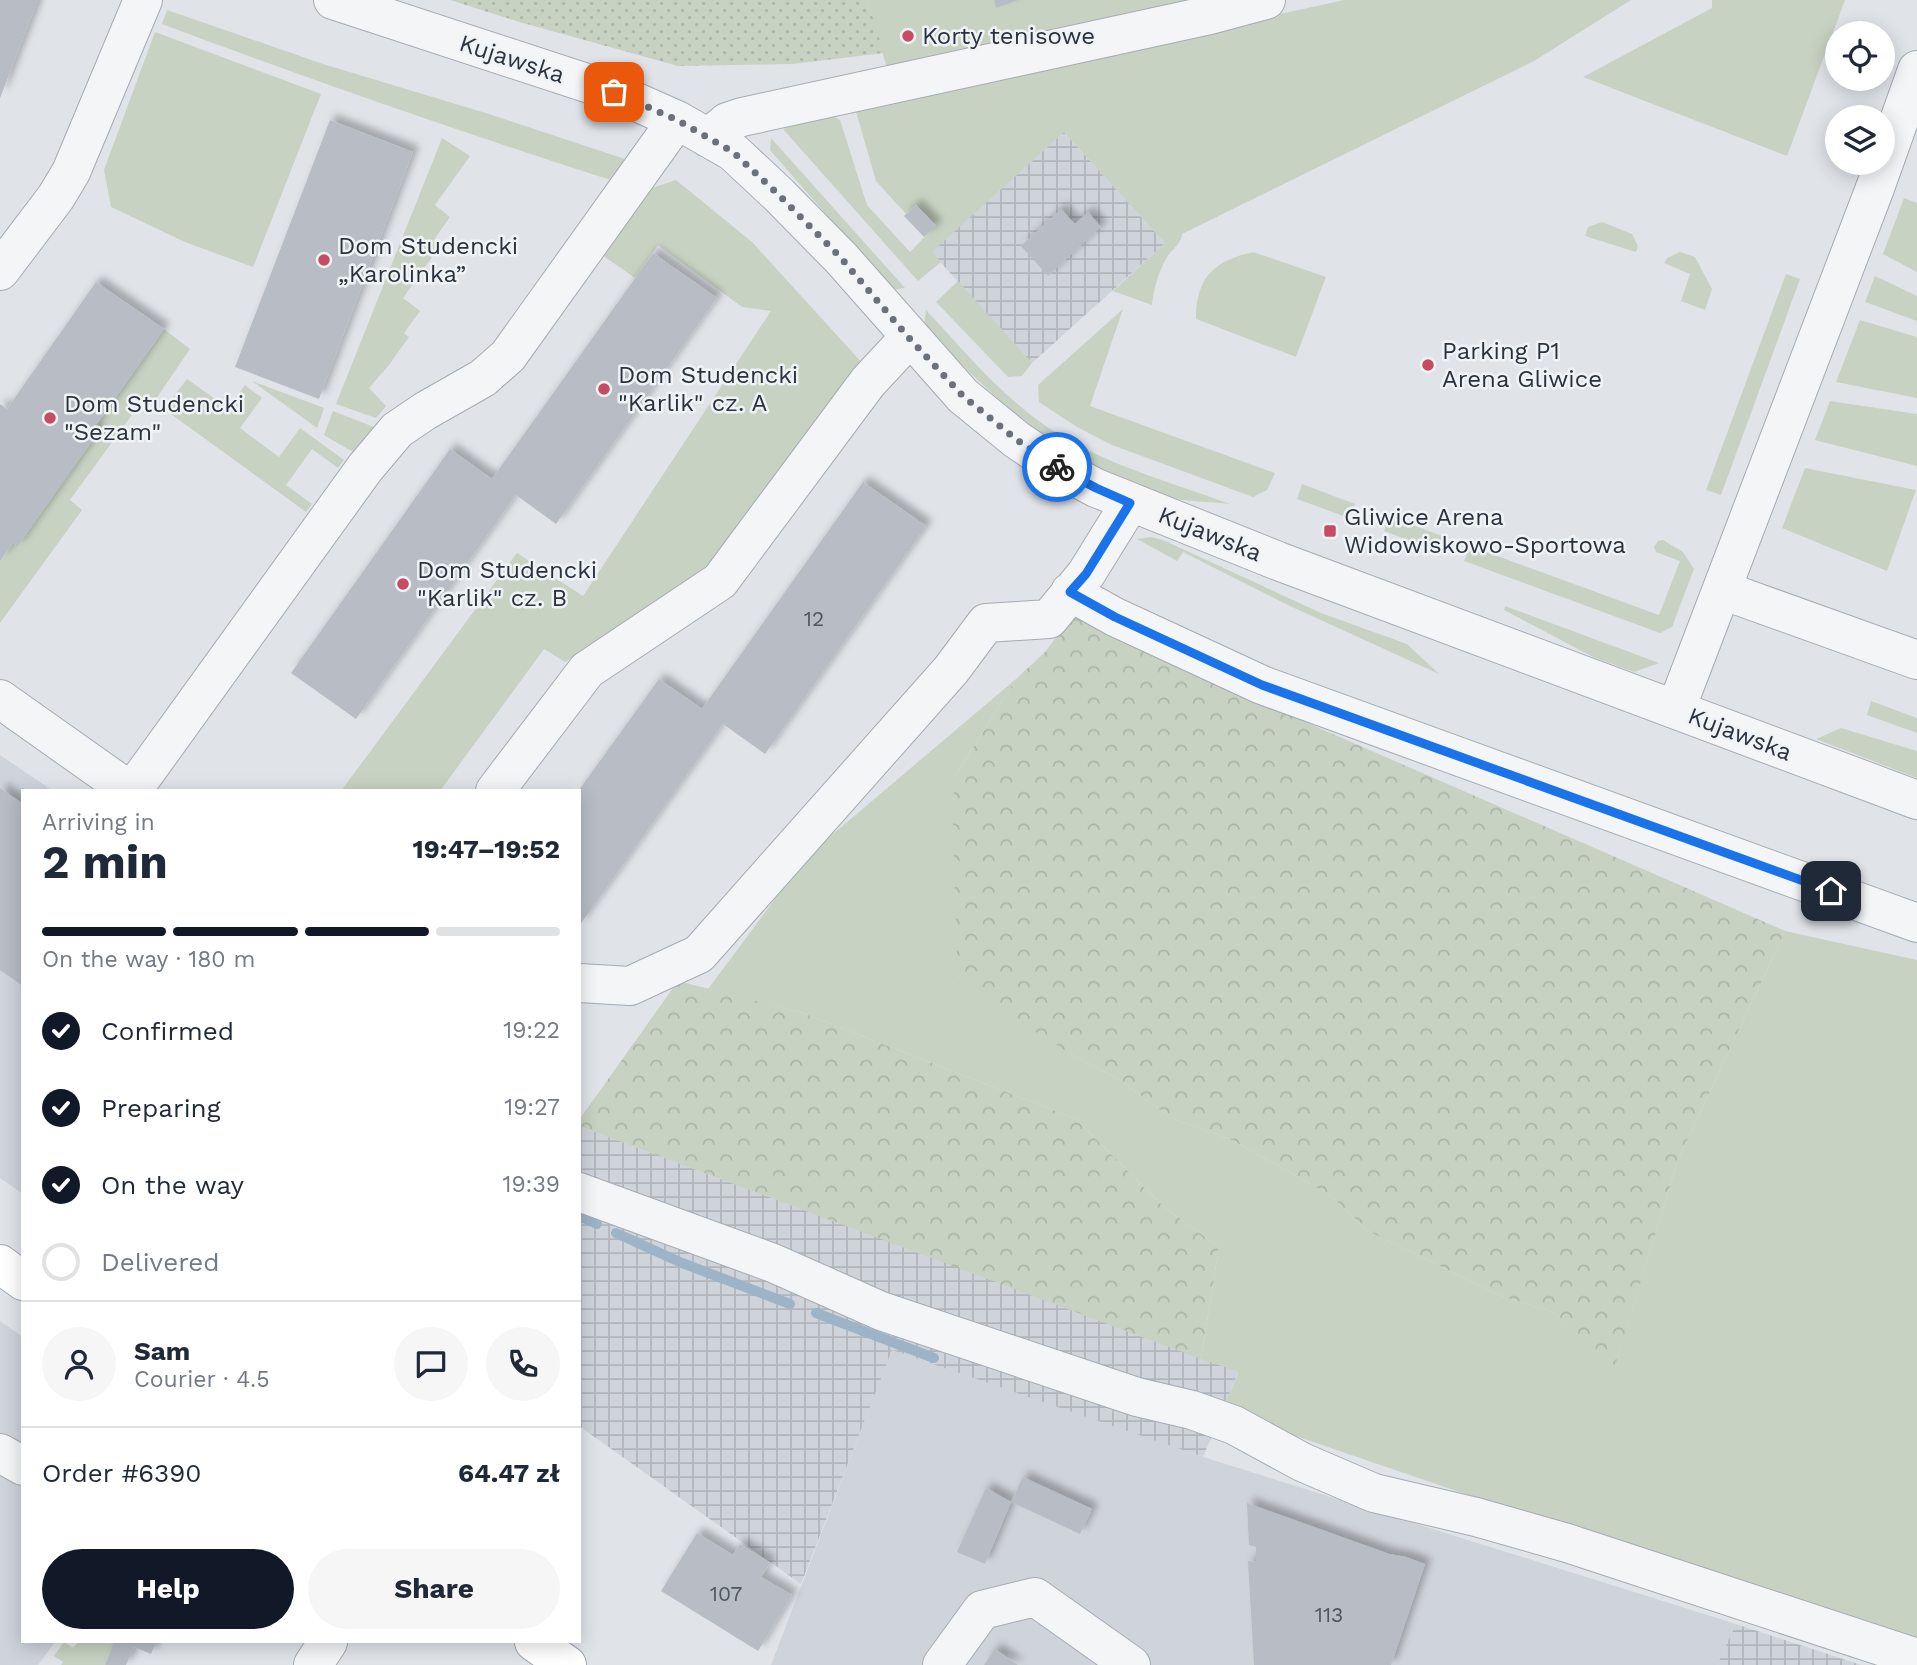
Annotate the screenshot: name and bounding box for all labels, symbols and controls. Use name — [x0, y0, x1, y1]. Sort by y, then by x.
map controls — [1825, 21, 1895, 175]
button: locate — [1825, 21, 1895, 91]
place label: Korty tenisowe — [922, 22, 1095, 50]
marker: Korty tenisowe — [900, 28, 916, 44]
street label: Kujawska — [456, 29, 568, 89]
pin — [584, 62, 644, 122]
icon: bag — [595, 73, 633, 111]
button: layers — [1825, 105, 1895, 175]
place label: Dom Studencki „Karolinka” — [338, 232, 518, 288]
marker: Dom Studencki „Karolinka” — [316, 252, 332, 268]
place label: Parking P1 Arena Gliwice — [1442, 337, 1602, 393]
marker: Parking P1 Arena Gliwice — [1420, 357, 1436, 373]
place label: Dom Studencki "Karlik" cz. A — [618, 361, 798, 417]
marker: Dom Studencki "Karlik" cz. A — [596, 381, 612, 397]
place label: Dom Studencki "Sezam" — [64, 390, 244, 446]
marker: Dom Studencki "Sezam" — [42, 410, 58, 426]
courier — [1022, 432, 1092, 502]
icon: bike — [1038, 448, 1076, 486]
street label: Kujawska — [1154, 501, 1266, 567]
place label: Gliwice Arena Widowiskowo-Sportowa — [1344, 503, 1626, 559]
marker: Gliwice Arena Widowiskowo-Sportowa — [1322, 523, 1338, 539]
place label: Dom Studencki "Karlik" cz. B — [417, 556, 597, 612]
marker: Dom Studencki "Karlik" cz. B — [395, 576, 411, 592]
house number: 12 — [804, 606, 824, 631]
street label: Kujawska — [1684, 701, 1796, 767]
text: Arriving in — [42, 809, 155, 836]
text: 19:47–19:52 — [412, 834, 560, 864]
text: 2 min — [42, 835, 168, 889]
pin — [1801, 861, 1861, 921]
icon: home — [1812, 872, 1850, 910]
text: On the way · 180 m — [42, 946, 255, 973]
icon: check — [42, 1012, 80, 1050]
text: Confirmed — [101, 1016, 234, 1046]
text: 19:22 — [503, 1017, 560, 1044]
icon: check — [42, 1089, 80, 1127]
text: Preparing — [101, 1093, 221, 1123]
text: 19:27 — [504, 1094, 560, 1121]
icon: check — [42, 1166, 80, 1204]
text: On the way — [101, 1170, 244, 1200]
text: 19:39 — [502, 1171, 560, 1198]
text: Delivered — [101, 1247, 220, 1277]
button: person — [42, 1327, 116, 1401]
button: chat — [394, 1327, 468, 1401]
button: phone — [486, 1327, 560, 1401]
text: Sam — [134, 1336, 190, 1366]
text: Courier · 4.5 — [134, 1366, 270, 1393]
text: Order #6390 — [42, 1458, 201, 1488]
text: 64.47 zł — [458, 1458, 560, 1488]
button: Help — [42, 1549, 294, 1629]
button: Share — [308, 1549, 560, 1629]
house number: 107 — [710, 1581, 743, 1606]
house number: 113 — [1315, 1602, 1343, 1627]

